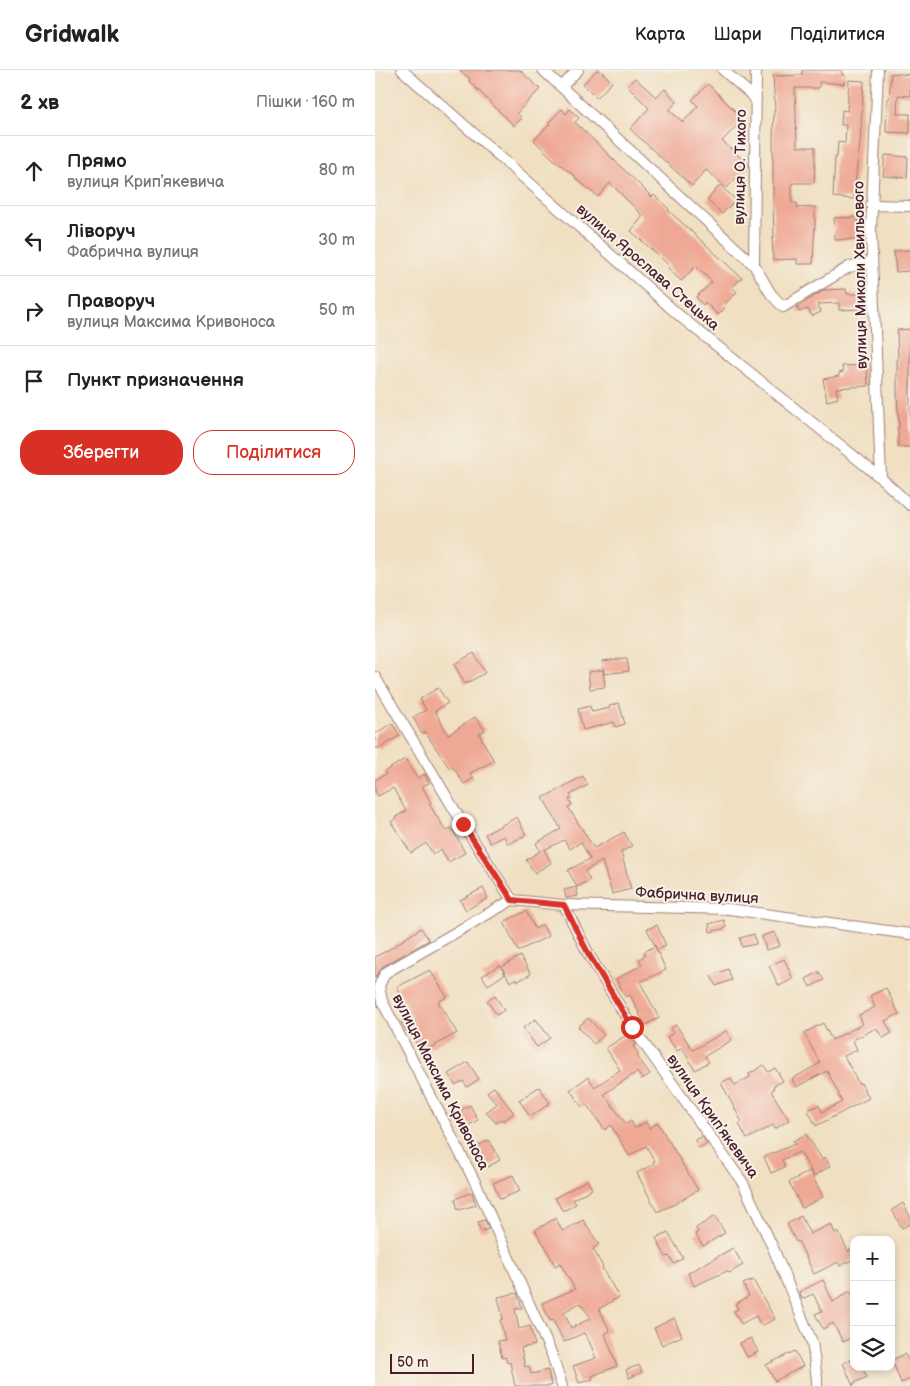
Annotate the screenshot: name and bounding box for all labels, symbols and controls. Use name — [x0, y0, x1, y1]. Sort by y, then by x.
text: Gridwalk — [25, 20, 119, 49]
text: Карта — [635, 24, 685, 45]
text: Шари — [713, 24, 762, 45]
text: Поділитися — [790, 24, 885, 45]
text: 2 хв — [20, 90, 59, 115]
text: Пішки · 160 m — [256, 93, 355, 112]
street label: вулиця О. Тихого — [730, 109, 751, 225]
text: Прямо — [67, 150, 127, 173]
icon: ahead — [20, 157, 48, 185]
text: 80 m — [319, 161, 355, 180]
text: вулиця Крипʼякевича — [67, 173, 224, 192]
street label: вулиця Миколи Хвильового — [849, 181, 872, 369]
street label: вулиця Ярослава Стецька — [572, 200, 723, 335]
text: Ліворуч — [67, 220, 136, 243]
icon: left — [20, 227, 48, 255]
text: 30 m — [318, 231, 355, 250]
text: Фабрична вулиця — [67, 243, 199, 262]
text: Праворуч — [67, 290, 155, 313]
icon: right — [20, 297, 48, 325]
text: 50 m — [319, 301, 355, 320]
text: вулиця Максима Кривоноса — [67, 313, 275, 332]
icon: arrive — [20, 367, 48, 395]
text: Пункт призначення — [67, 369, 244, 392]
button: Зберегти — [20, 430, 183, 475]
button: Поділитися — [193, 430, 355, 475]
route end — [452, 813, 475, 836]
street label: Фабрична вулиця — [635, 883, 759, 908]
street label: вулиця Максима Кривоноса — [388, 991, 493, 1174]
route start — [621, 1016, 644, 1039]
street label: вулиця Крипʼякевича — [662, 1050, 763, 1182]
map controls — [850, 1236, 895, 1371]
button: + — [850, 1236, 895, 1281]
button: − — [850, 1281, 895, 1326]
button: layers — [850, 1326, 895, 1371]
scale bar — [390, 1351, 474, 1374]
text: 50 m — [397, 1354, 429, 1371]

